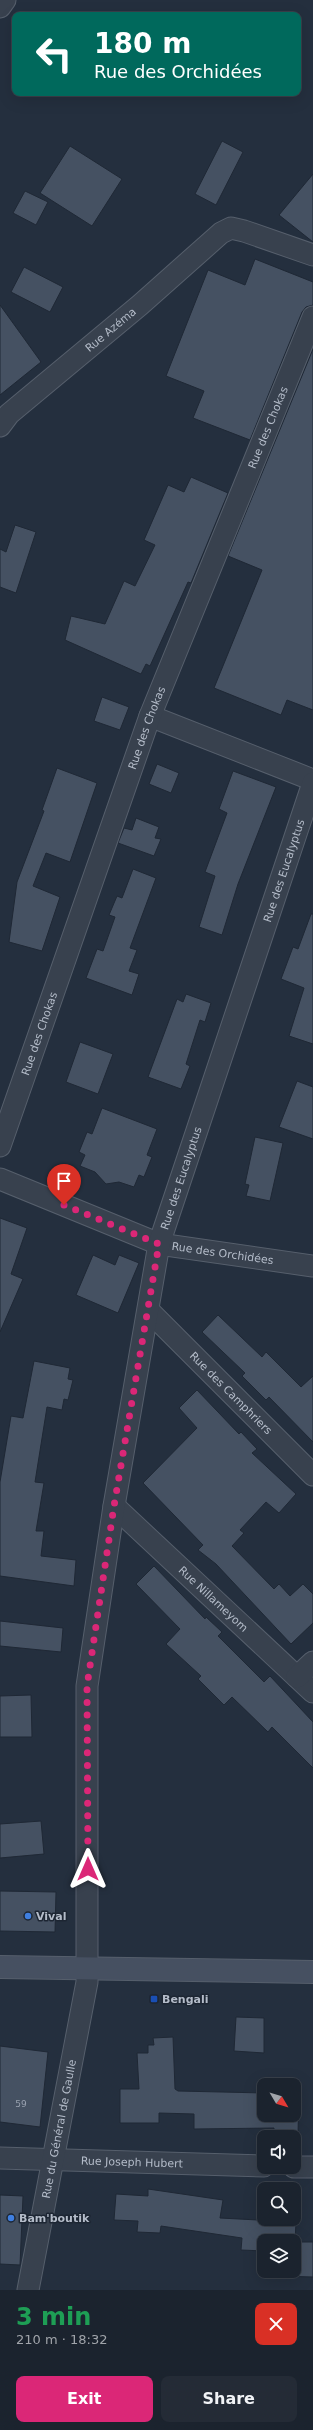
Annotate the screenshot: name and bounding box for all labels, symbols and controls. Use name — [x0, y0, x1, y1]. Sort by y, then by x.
text: 180 m — [94, 27, 191, 60]
icon: left — [28, 28, 80, 80]
text: Rue des Orchidées — [94, 61, 262, 82]
street label: Rue Azéma — [83, 305, 139, 355]
street label: Rue des Chokas — [246, 385, 291, 471]
street label: Rue des Chokas — [126, 684, 168, 771]
street label: Rue des Eucalyptus — [261, 817, 307, 924]
street label: Rue des Chokas — [19, 990, 60, 1077]
street label: Rue des Eucalyptus — [158, 1125, 205, 1231]
pin — [47, 1164, 81, 1205]
icon: arrive — [53, 1170, 75, 1192]
street label: Rue des Orchidées — [171, 1240, 275, 1267]
street label: Rue des Camphriers — [187, 1349, 275, 1437]
street label: Rue Nillameyom — [176, 1564, 250, 1635]
position arrow — [67, 1848, 109, 1890]
place label: Vival — [36, 1910, 66, 1923]
marker: Vival — [23, 1911, 33, 1921]
place label: Bengali — [162, 1993, 209, 2006]
marker: Bengali — [149, 1994, 159, 2004]
street label: Rue du Général de Gaulle — [40, 2058, 79, 2200]
north arrow — [257, 2078, 301, 2122]
map controls — [257, 2078, 301, 2278]
house number: 59 — [15, 2099, 27, 2109]
button: sound — [257, 2130, 301, 2174]
street label: Rue Joseph Hubert — [81, 2154, 184, 2171]
button: search — [257, 2182, 301, 2226]
place label: Bam'boutik — [19, 2212, 90, 2225]
marker: Bam'boutik — [6, 2213, 16, 2223]
button: layers — [257, 2234, 301, 2278]
text: 3 min — [16, 2303, 91, 2331]
button: close — [255, 2303, 297, 2345]
text: 210 m · 18:32 — [16, 2332, 107, 2347]
button: Exit — [16, 2376, 153, 2422]
button: Share — [161, 2376, 297, 2422]

